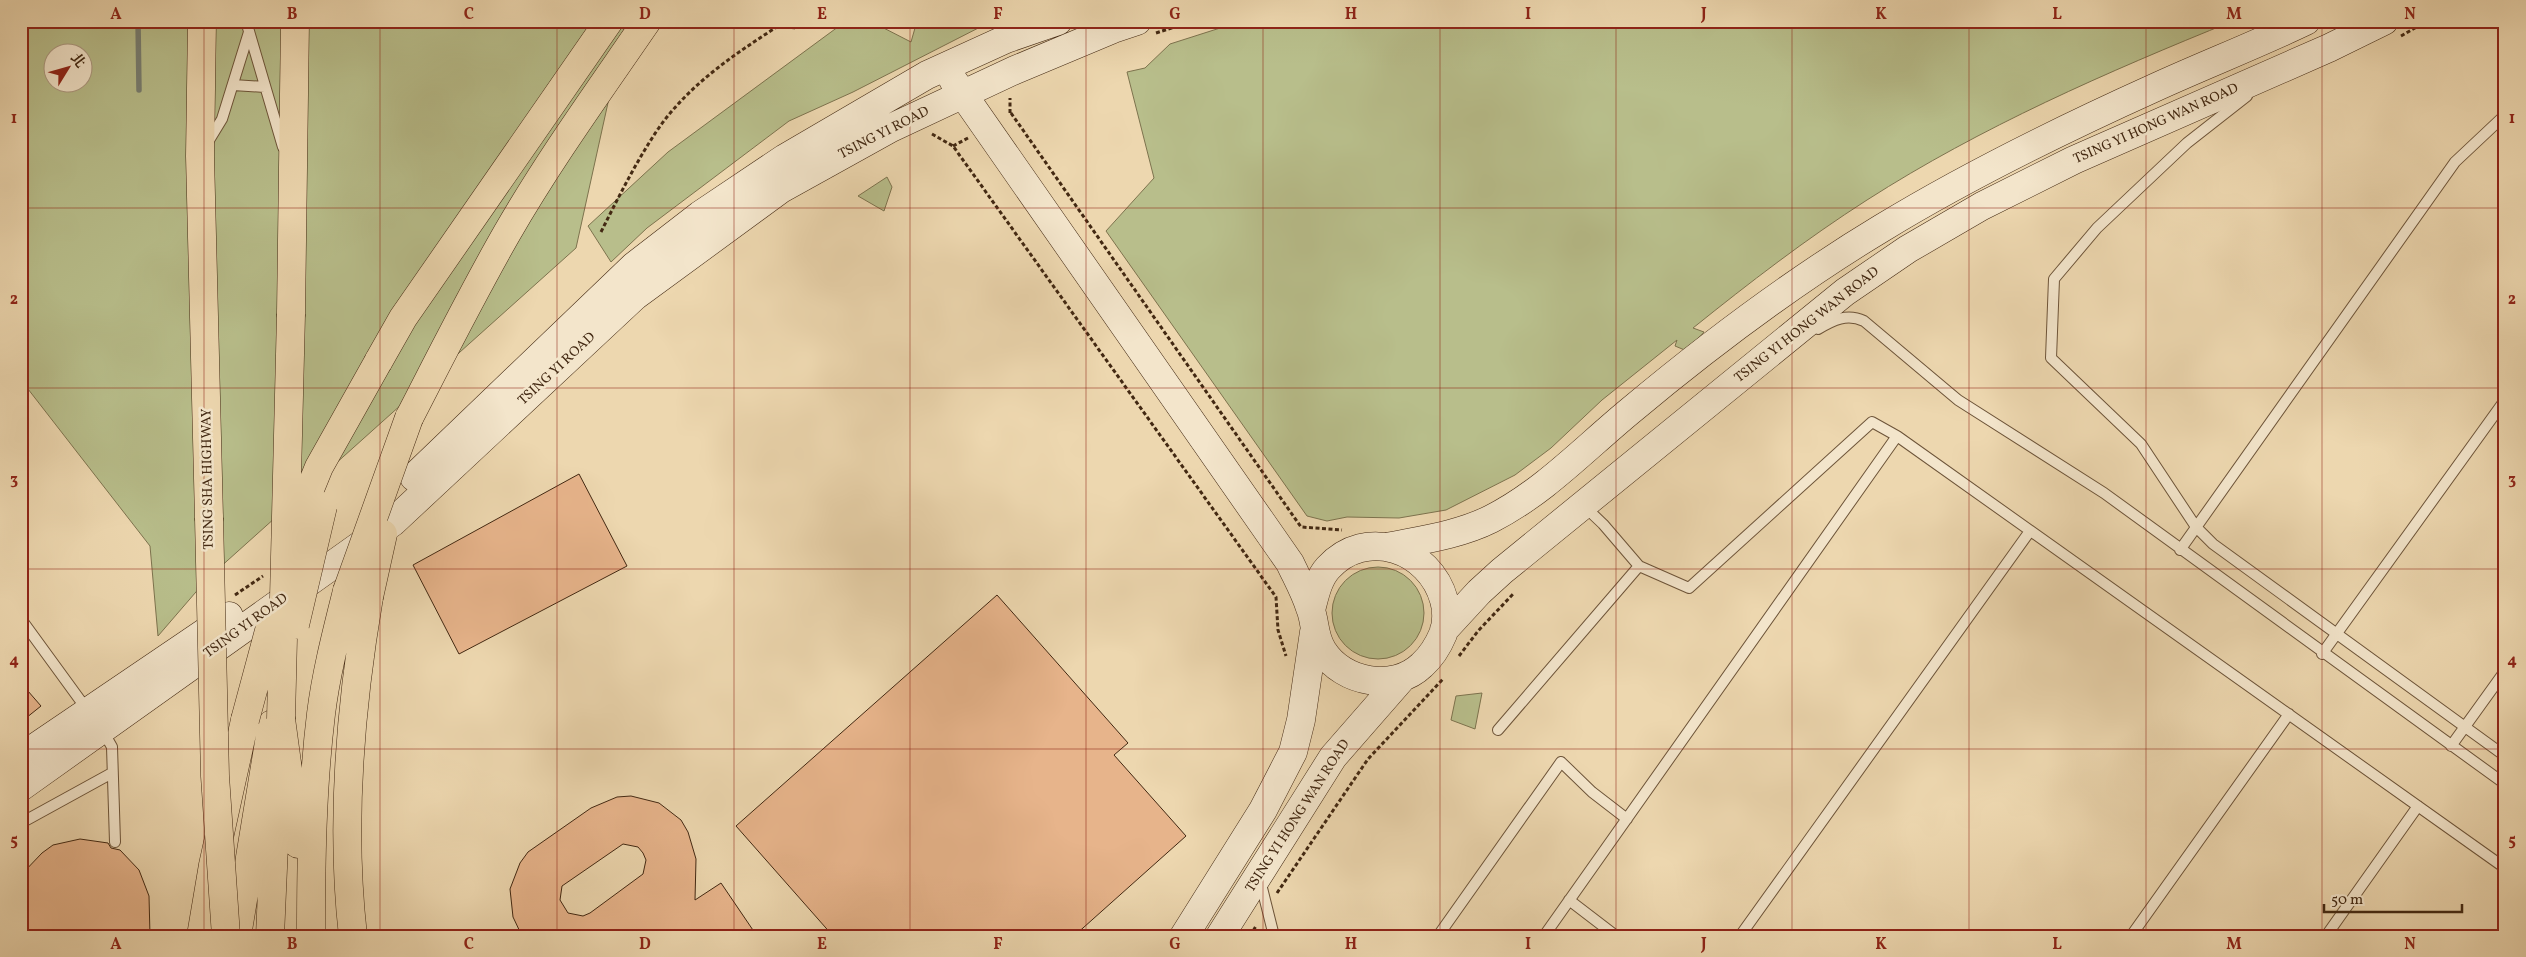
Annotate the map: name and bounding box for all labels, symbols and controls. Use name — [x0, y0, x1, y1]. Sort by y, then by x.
text: A — [110, 4, 122, 26]
text: B — [287, 4, 298, 26]
text: C — [464, 4, 474, 26]
text: D — [639, 4, 651, 26]
text: E — [817, 4, 827, 26]
text: F — [993, 4, 1003, 26]
text: G — [1169, 4, 1181, 26]
text: H — [1345, 4, 1357, 26]
text: I — [1525, 4, 1531, 26]
text: J — [1700, 4, 1707, 26]
text: K — [1875, 4, 1887, 26]
text: L — [2052, 4, 2062, 26]
text: M — [2226, 4, 2242, 26]
text: N — [2404, 4, 2416, 26]
north arrow — [42, 42, 92, 92]
text: 北 — [65, 50, 89, 72]
street label: TSING YI HONG WAN ROAD — [2070, 79, 2242, 169]
street label: TSING YI ROAD — [835, 102, 933, 164]
text: 1 — [11, 108, 17, 130]
text: 1 — [2509, 108, 2515, 130]
street label: TSING YI HONG WAN ROAD — [1731, 262, 1883, 388]
text: 2 — [10, 289, 18, 311]
text: 2 — [2508, 289, 2516, 311]
street label: TSING YI ROAD — [514, 328, 600, 410]
street label: TSING SHA HIGHWAY — [197, 408, 219, 550]
text: 3 — [10, 469, 18, 491]
text: 3 — [2508, 469, 2516, 491]
street label: TSING YI ROAD — [200, 589, 292, 663]
text: 4 — [9, 650, 19, 672]
text: 4 — [2507, 650, 2517, 672]
street label: TSING YI HONG WAN ROAD — [1241, 736, 1355, 896]
text: 5 — [10, 830, 18, 852]
text: 5 — [2508, 830, 2516, 852]
scale bar — [2324, 882, 2461, 914]
text: 50 m — [2331, 890, 2363, 911]
text: A — [110, 934, 122, 956]
text: B — [287, 934, 298, 956]
text: C — [464, 934, 474, 956]
text: D — [639, 934, 651, 956]
text: E — [817, 934, 827, 956]
text: F — [993, 934, 1003, 956]
text: G — [1169, 934, 1181, 956]
text: H — [1345, 934, 1357, 956]
text: I — [1525, 934, 1531, 956]
text: J — [1700, 934, 1707, 956]
text: K — [1875, 934, 1887, 956]
text: L — [2052, 934, 2062, 956]
text: M — [2226, 934, 2242, 956]
text: N — [2404, 934, 2416, 956]

